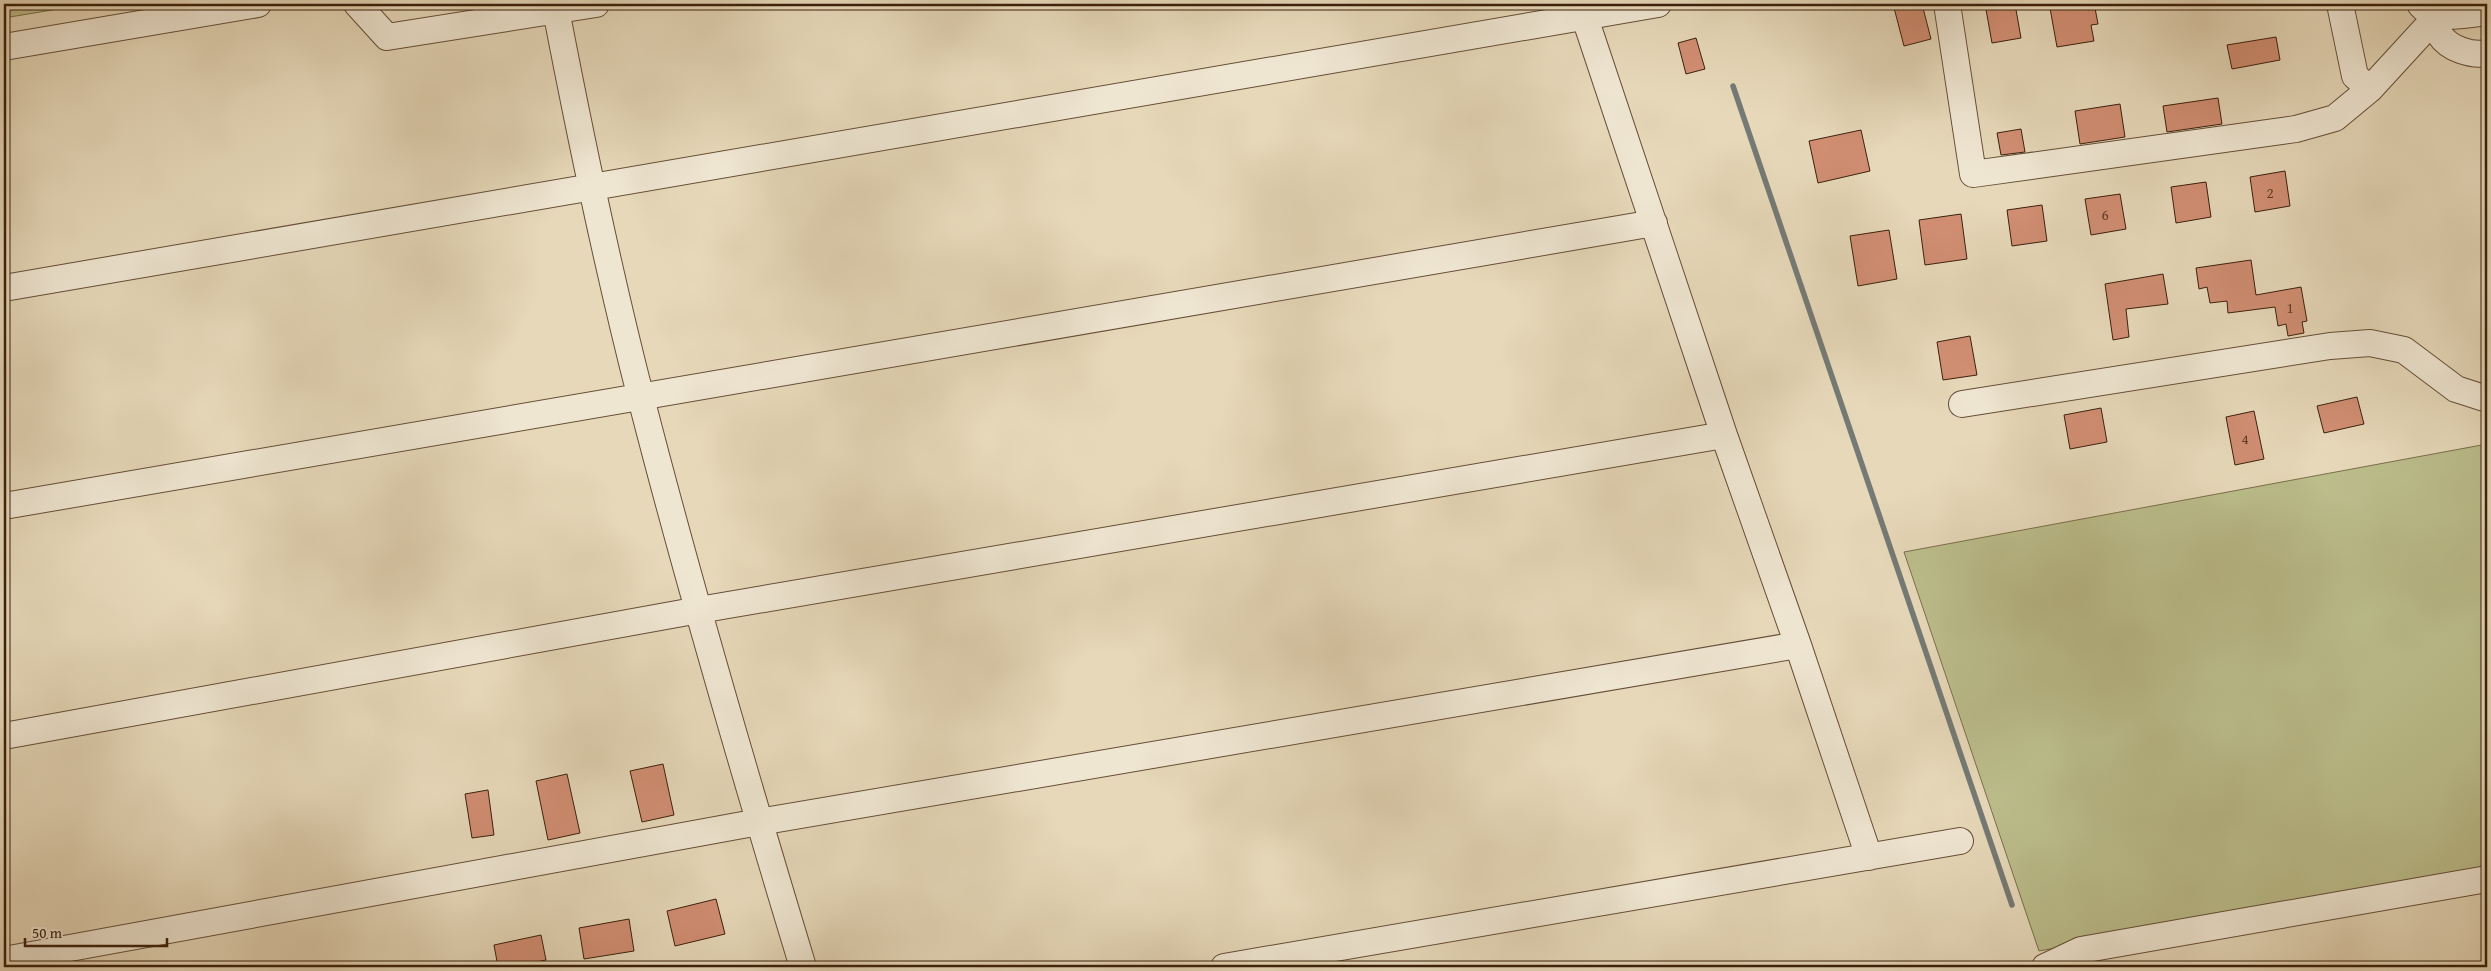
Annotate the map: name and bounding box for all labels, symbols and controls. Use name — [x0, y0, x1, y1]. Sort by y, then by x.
house number: 2 — [2266, 182, 2274, 203]
house number: 6 — [2101, 204, 2109, 225]
house number: 1 — [2286, 297, 2294, 318]
house number: 4 — [2241, 428, 2249, 449]
scale bar — [25, 916, 168, 948]
text: 50 m — [32, 922, 63, 943]

